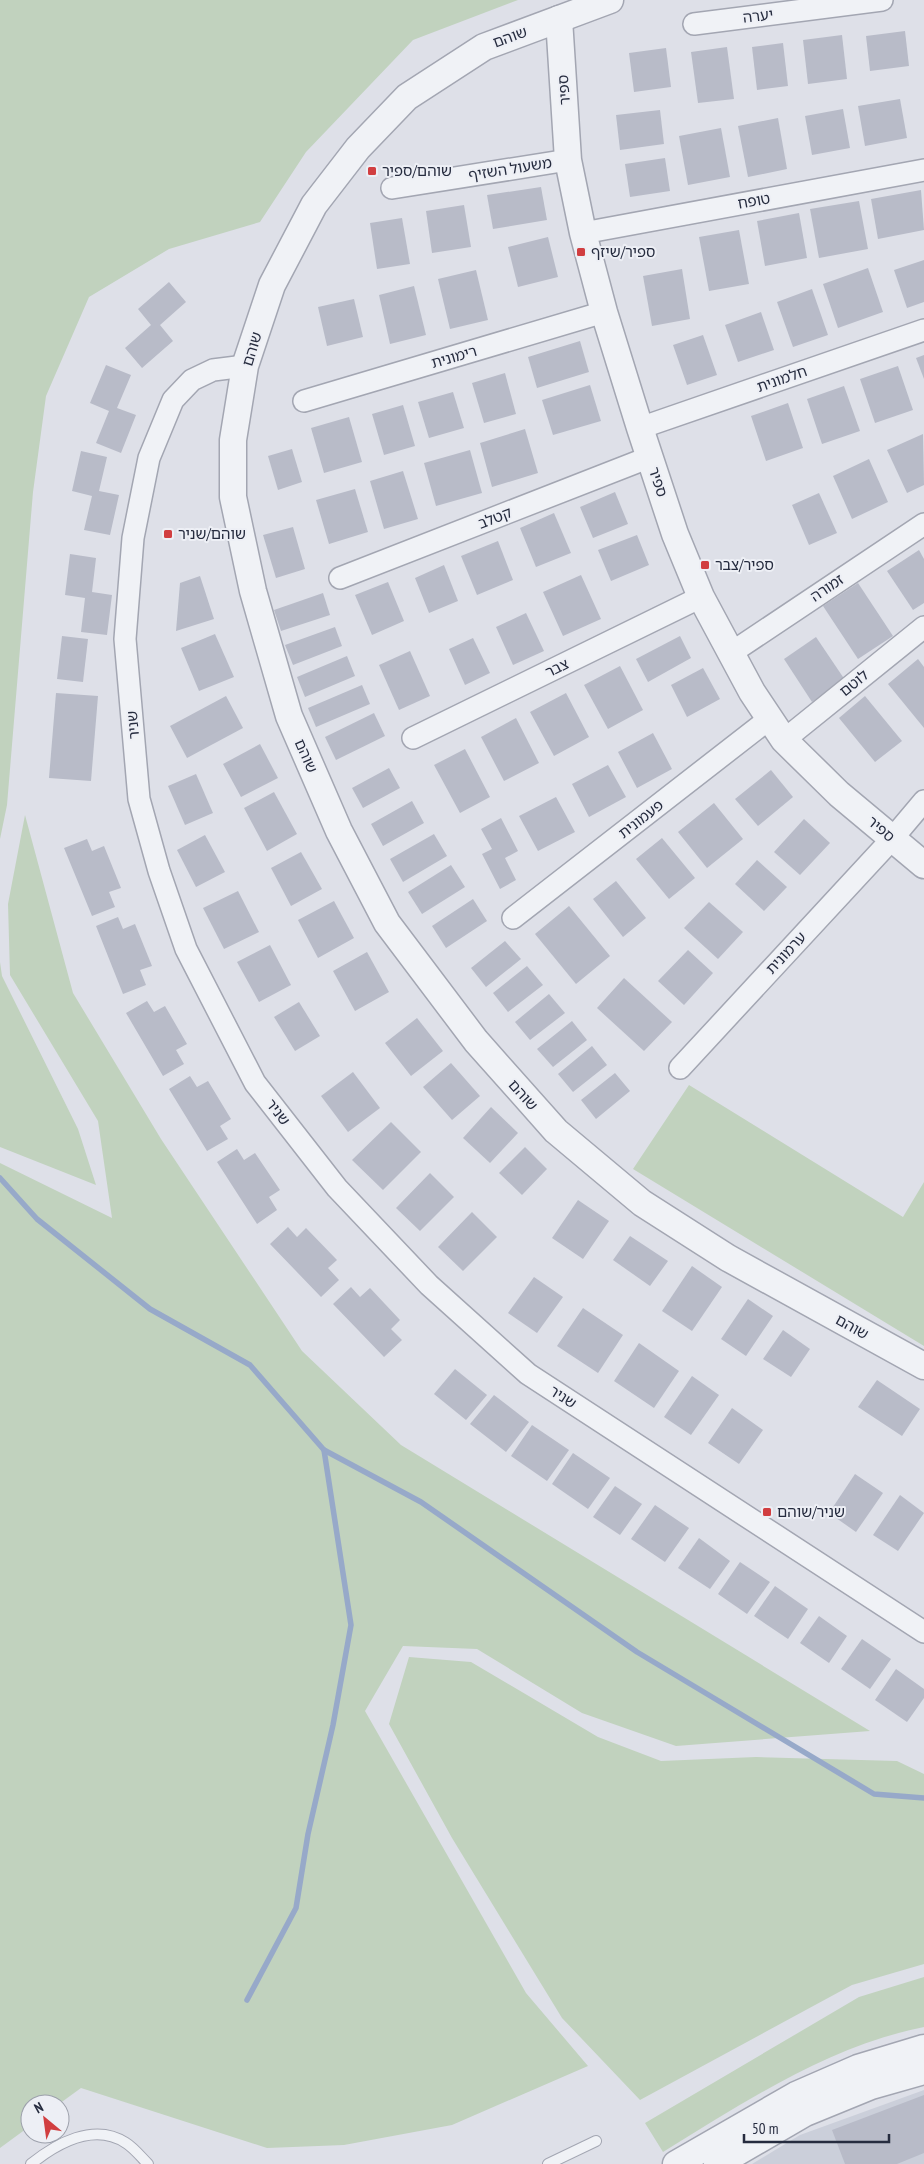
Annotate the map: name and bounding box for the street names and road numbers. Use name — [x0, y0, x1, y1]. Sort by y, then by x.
street label: יערה — [742, 4, 774, 27]
street label: שוהם — [490, 22, 530, 51]
street label: ספיר — [553, 74, 574, 106]
street label: משעול השזיף — [467, 153, 553, 184]
street label: טופח — [736, 188, 772, 213]
street label: שוהם — [237, 329, 266, 368]
street label: רימונית — [429, 341, 479, 372]
street label: חלמונית — [754, 361, 810, 396]
street label: ספיר — [645, 464, 672, 499]
street label: קטלב — [475, 502, 514, 533]
street label: זמורה — [806, 569, 847, 606]
street label: צבר — [542, 654, 572, 681]
street label: לוטם — [835, 665, 872, 700]
street label: שניר — [122, 710, 143, 740]
street label: שוהם — [291, 736, 322, 776]
street label: פעמונית — [614, 795, 667, 842]
street label: ספיר — [864, 812, 899, 846]
street label: ערמונית — [761, 927, 810, 978]
street label: שוהם — [505, 1075, 542, 1114]
street label: שניר — [262, 1095, 295, 1129]
street label: שוהם — [832, 1310, 872, 1343]
street label: שניר — [546, 1381, 580, 1412]

